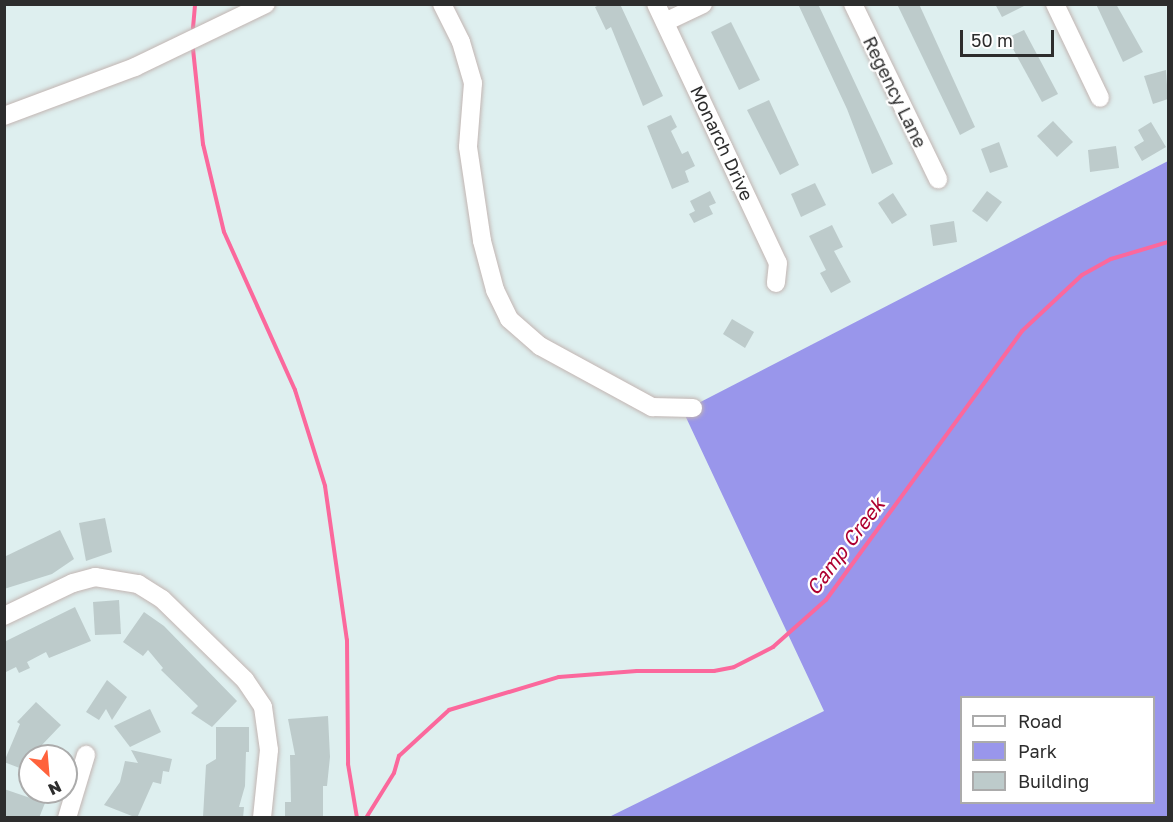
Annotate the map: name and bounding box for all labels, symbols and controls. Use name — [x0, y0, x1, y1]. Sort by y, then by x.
scale bar — [963, 18, 1058, 56]
text: 50 m — [971, 29, 1013, 51]
street label: Regency Lane — [859, 33, 931, 151]
street label: Monarch Drive — [686, 82, 758, 204]
water label: Camp Creek — [801, 493, 889, 599]
legend — [960, 696, 1155, 804]
text: Road — [1018, 710, 1062, 732]
text: Park — [1018, 740, 1057, 762]
north arrow — [18, 744, 78, 804]
text: Building — [1018, 770, 1089, 792]
text: N — [45, 777, 65, 800]

